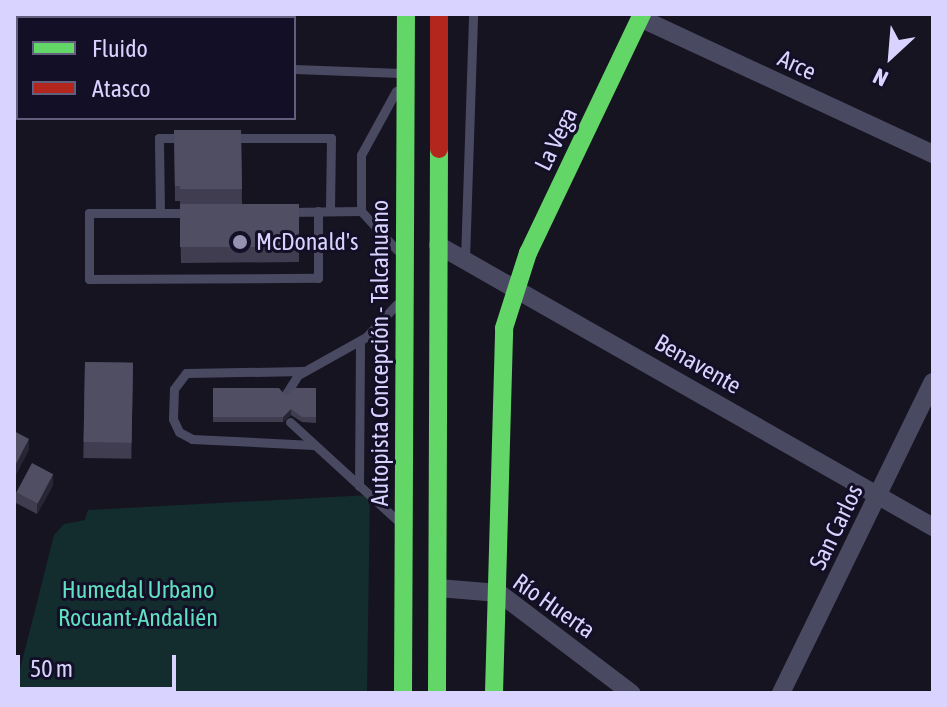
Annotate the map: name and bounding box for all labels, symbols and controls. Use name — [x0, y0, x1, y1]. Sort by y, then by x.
legend — [16, 16, 296, 120]
north arrow — [851, 16, 931, 96]
text: Fluido — [92, 35, 148, 62]
street label: Arce — [773, 44, 821, 86]
text: N — [869, 63, 892, 92]
text: Atasco — [92, 75, 150, 102]
street label: La Vega — [528, 103, 584, 175]
street label: Autopista Concepción - Talcahuano — [366, 200, 394, 506]
place label: McDonald's — [256, 228, 358, 256]
marker: McDonald's — [231, 233, 249, 251]
street label: Benavente — [650, 328, 746, 400]
street label: San Carlos — [803, 480, 869, 574]
street label: Río Huerta — [507, 567, 601, 645]
park label: Humedal Urbano Rocuant-Andalién — [58, 576, 218, 632]
scale bar — [20, 639, 180, 689]
text: 50 m — [30, 655, 73, 682]

